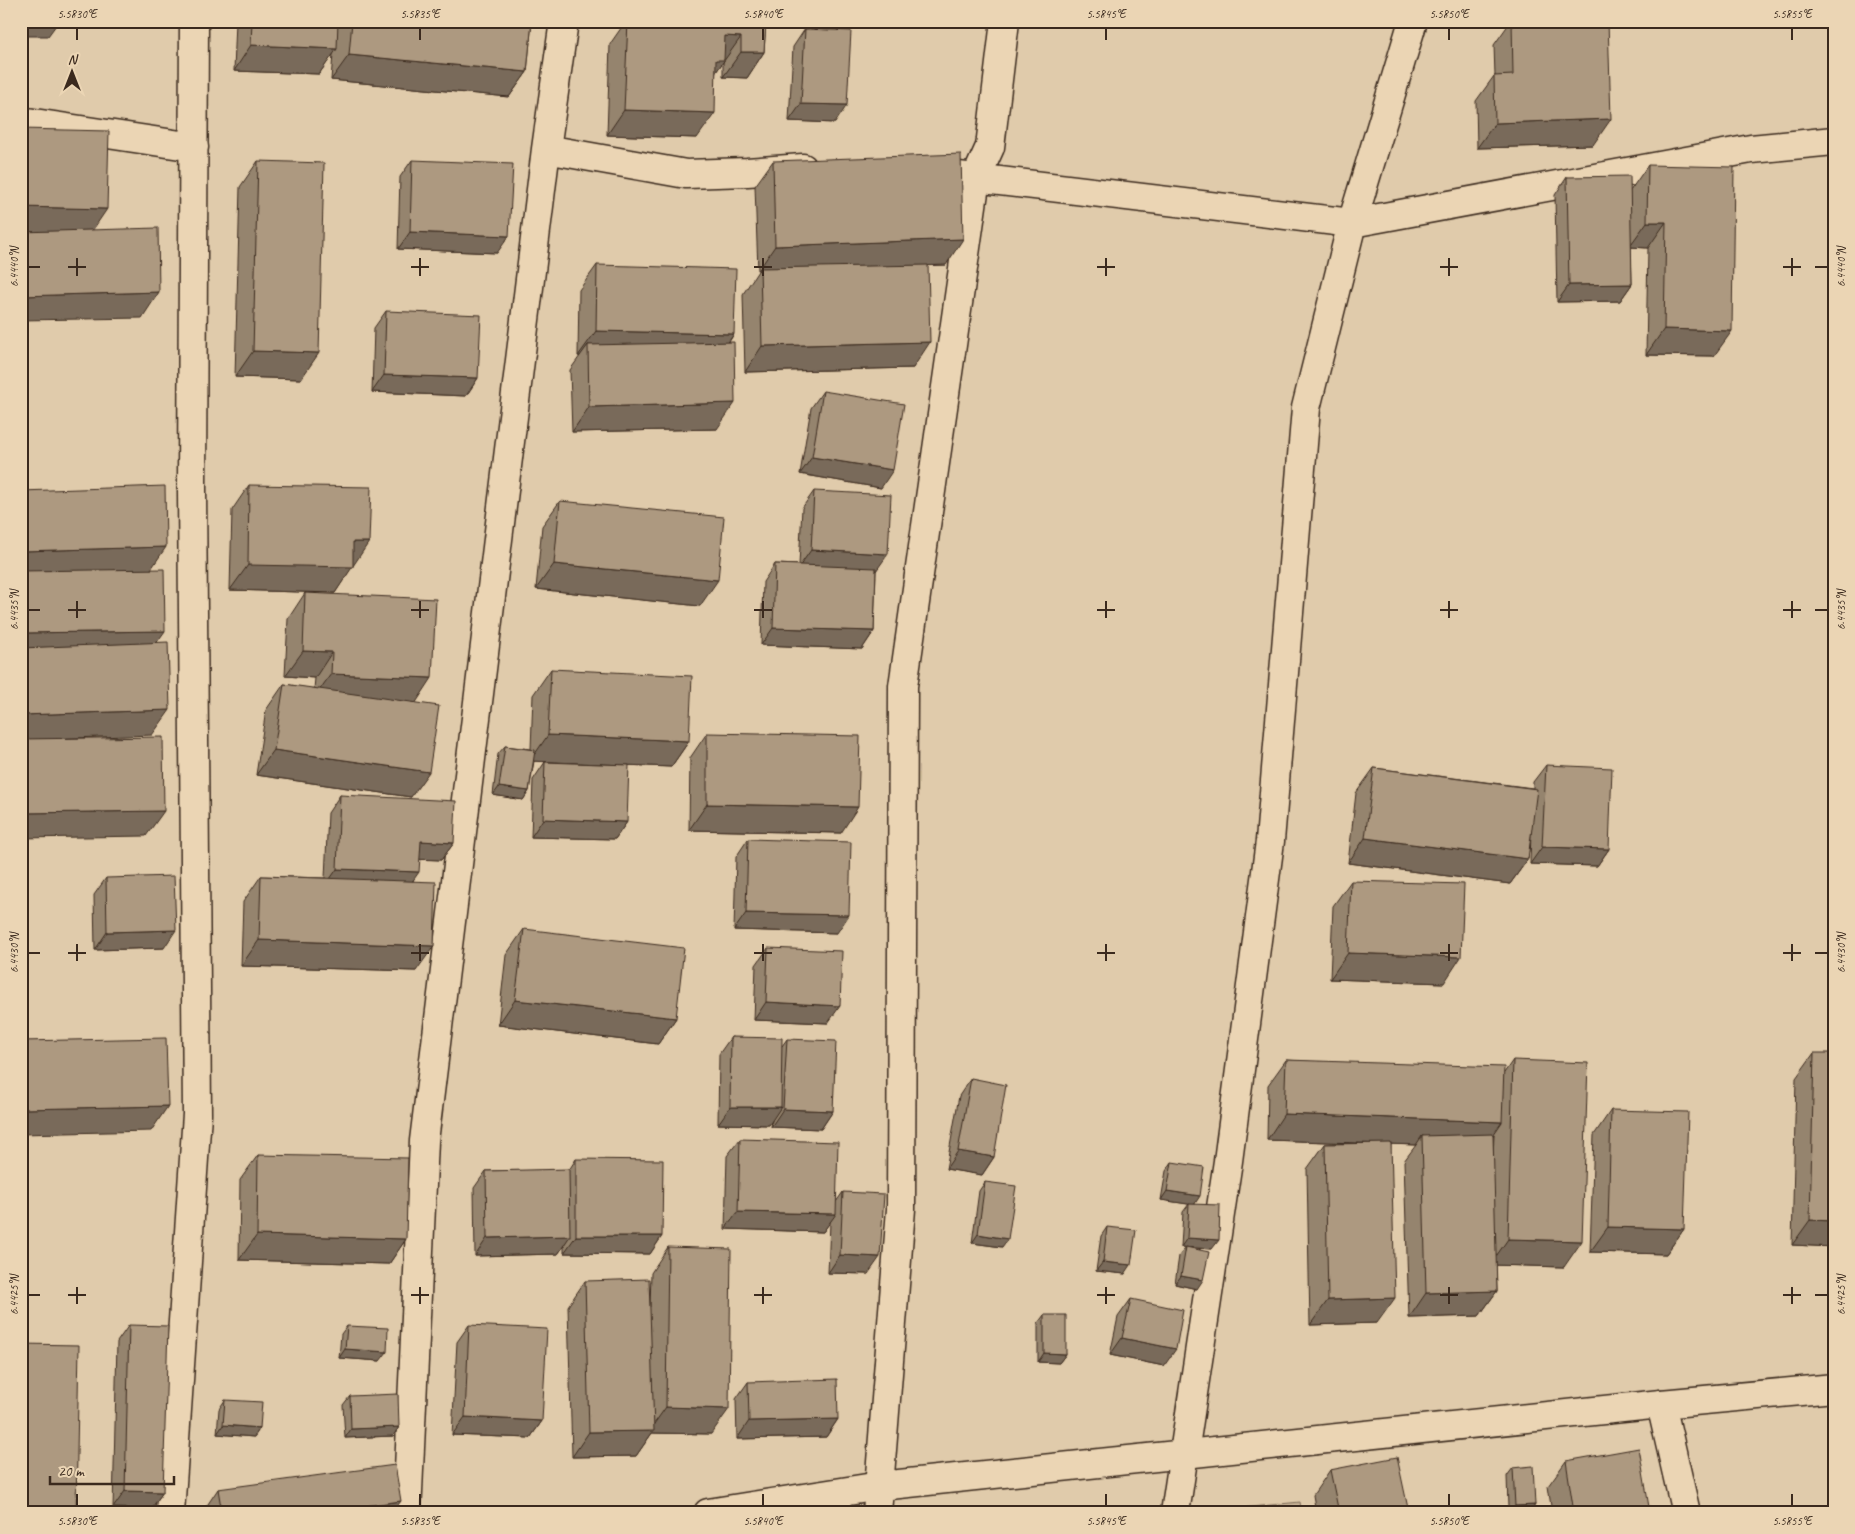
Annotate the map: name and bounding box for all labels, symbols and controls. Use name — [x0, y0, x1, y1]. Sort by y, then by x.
text: 5.5830°E — [57, 6, 98, 22]
text: 5.5835°E — [400, 6, 441, 22]
text: 5.5840°E — [743, 6, 784, 22]
text: 5.5845°E — [1086, 6, 1127, 22]
text: 5.5850°E — [1429, 6, 1470, 22]
text: 5.5855°E — [1772, 6, 1813, 22]
north arrow — [48, 48, 98, 98]
text: N — [68, 51, 79, 68]
text: 6.4440°N — [6, 245, 22, 287]
text: 6.4440°N — [1833, 245, 1849, 287]
text: 6.4435°N — [6, 588, 22, 630]
text: 6.4435°N — [1833, 588, 1849, 630]
text: 6.4430°N — [6, 931, 22, 973]
text: 6.4430°N — [1833, 931, 1849, 973]
text: 6.4425°N — [6, 1273, 22, 1315]
text: 6.4425°N — [1833, 1273, 1849, 1315]
scale bar — [50, 1454, 174, 1486]
text: 20 m — [58, 1462, 85, 1481]
text: 5.5830°E — [57, 1513, 98, 1529]
text: 5.5835°E — [400, 1513, 441, 1529]
text: 5.5840°E — [743, 1513, 784, 1529]
text: 5.5845°E — [1086, 1513, 1127, 1529]
text: 5.5850°E — [1429, 1513, 1470, 1529]
text: 5.5855°E — [1772, 1513, 1813, 1529]

